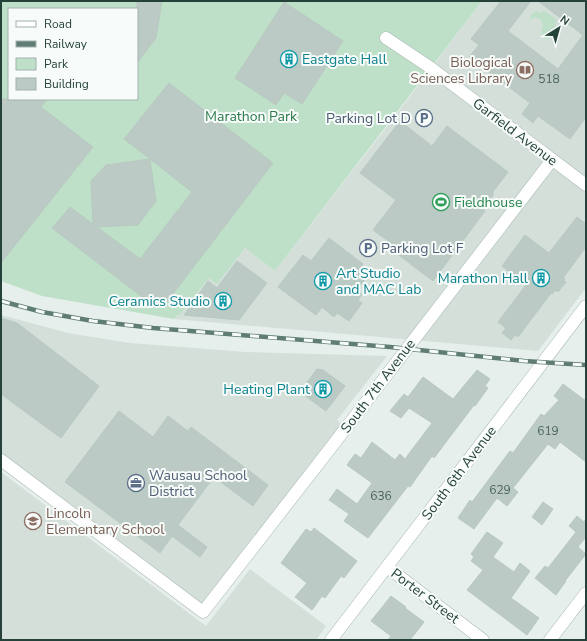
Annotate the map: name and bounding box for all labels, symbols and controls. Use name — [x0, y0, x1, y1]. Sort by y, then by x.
legend — [8, 8, 138, 100]
north arrow — [539, 8, 579, 48]
text: N — [557, 12, 573, 29]
text: Road — [44, 16, 72, 32]
text: Railway — [44, 36, 88, 52]
building icon: Eastgate Hall — [279, 49, 299, 69]
place label: Eastgate Hall — [302, 50, 388, 69]
place label: Biological Sciences Library — [410, 53, 513, 88]
text: Park — [44, 56, 69, 72]
library icon: Biological Sciences Library — [515, 60, 535, 80]
house number: 518 — [538, 71, 560, 87]
text: Building — [44, 76, 89, 92]
street label: Garfield Avenue — [469, 94, 561, 170]
park label: Marathon Park — [205, 107, 298, 126]
parking icon: Parking Lot D — [414, 108, 434, 128]
place label: Parking Lot D — [326, 109, 411, 128]
sports icon: Fieldhouse — [431, 192, 451, 212]
place label: Fieldhouse — [454, 193, 522, 212]
parking icon: Parking Lot F — [358, 238, 378, 258]
place label: Parking Lot F — [381, 239, 464, 258]
place label: Art Studio and MAC Lab — [336, 264, 421, 299]
building icon: Marathon Hall — [531, 268, 551, 288]
place label: Marathon Hall — [438, 269, 529, 288]
building icon: Art Studio and MAC Lab — [313, 271, 333, 291]
building icon: Ceramics Studio — [213, 291, 233, 311]
place label: Ceramics Studio — [109, 292, 210, 311]
street label: South 7th Avenue — [336, 335, 420, 437]
building icon: Heating Plant — [313, 379, 333, 399]
place label: Heating Plant — [223, 380, 310, 399]
street label: South 6th Avenue — [417, 422, 501, 524]
house number: 619 — [537, 423, 559, 439]
place label: Wausau School District — [149, 466, 248, 501]
office icon: Wausau School District — [126, 473, 146, 493]
house number: 629 — [489, 482, 511, 498]
house number: 636 — [370, 488, 392, 504]
place label: Lincoln Elementary School — [46, 504, 165, 539]
school or university icon: Lincoln Elementary School — [23, 511, 43, 531]
street label: Porter Street — [387, 564, 463, 628]

